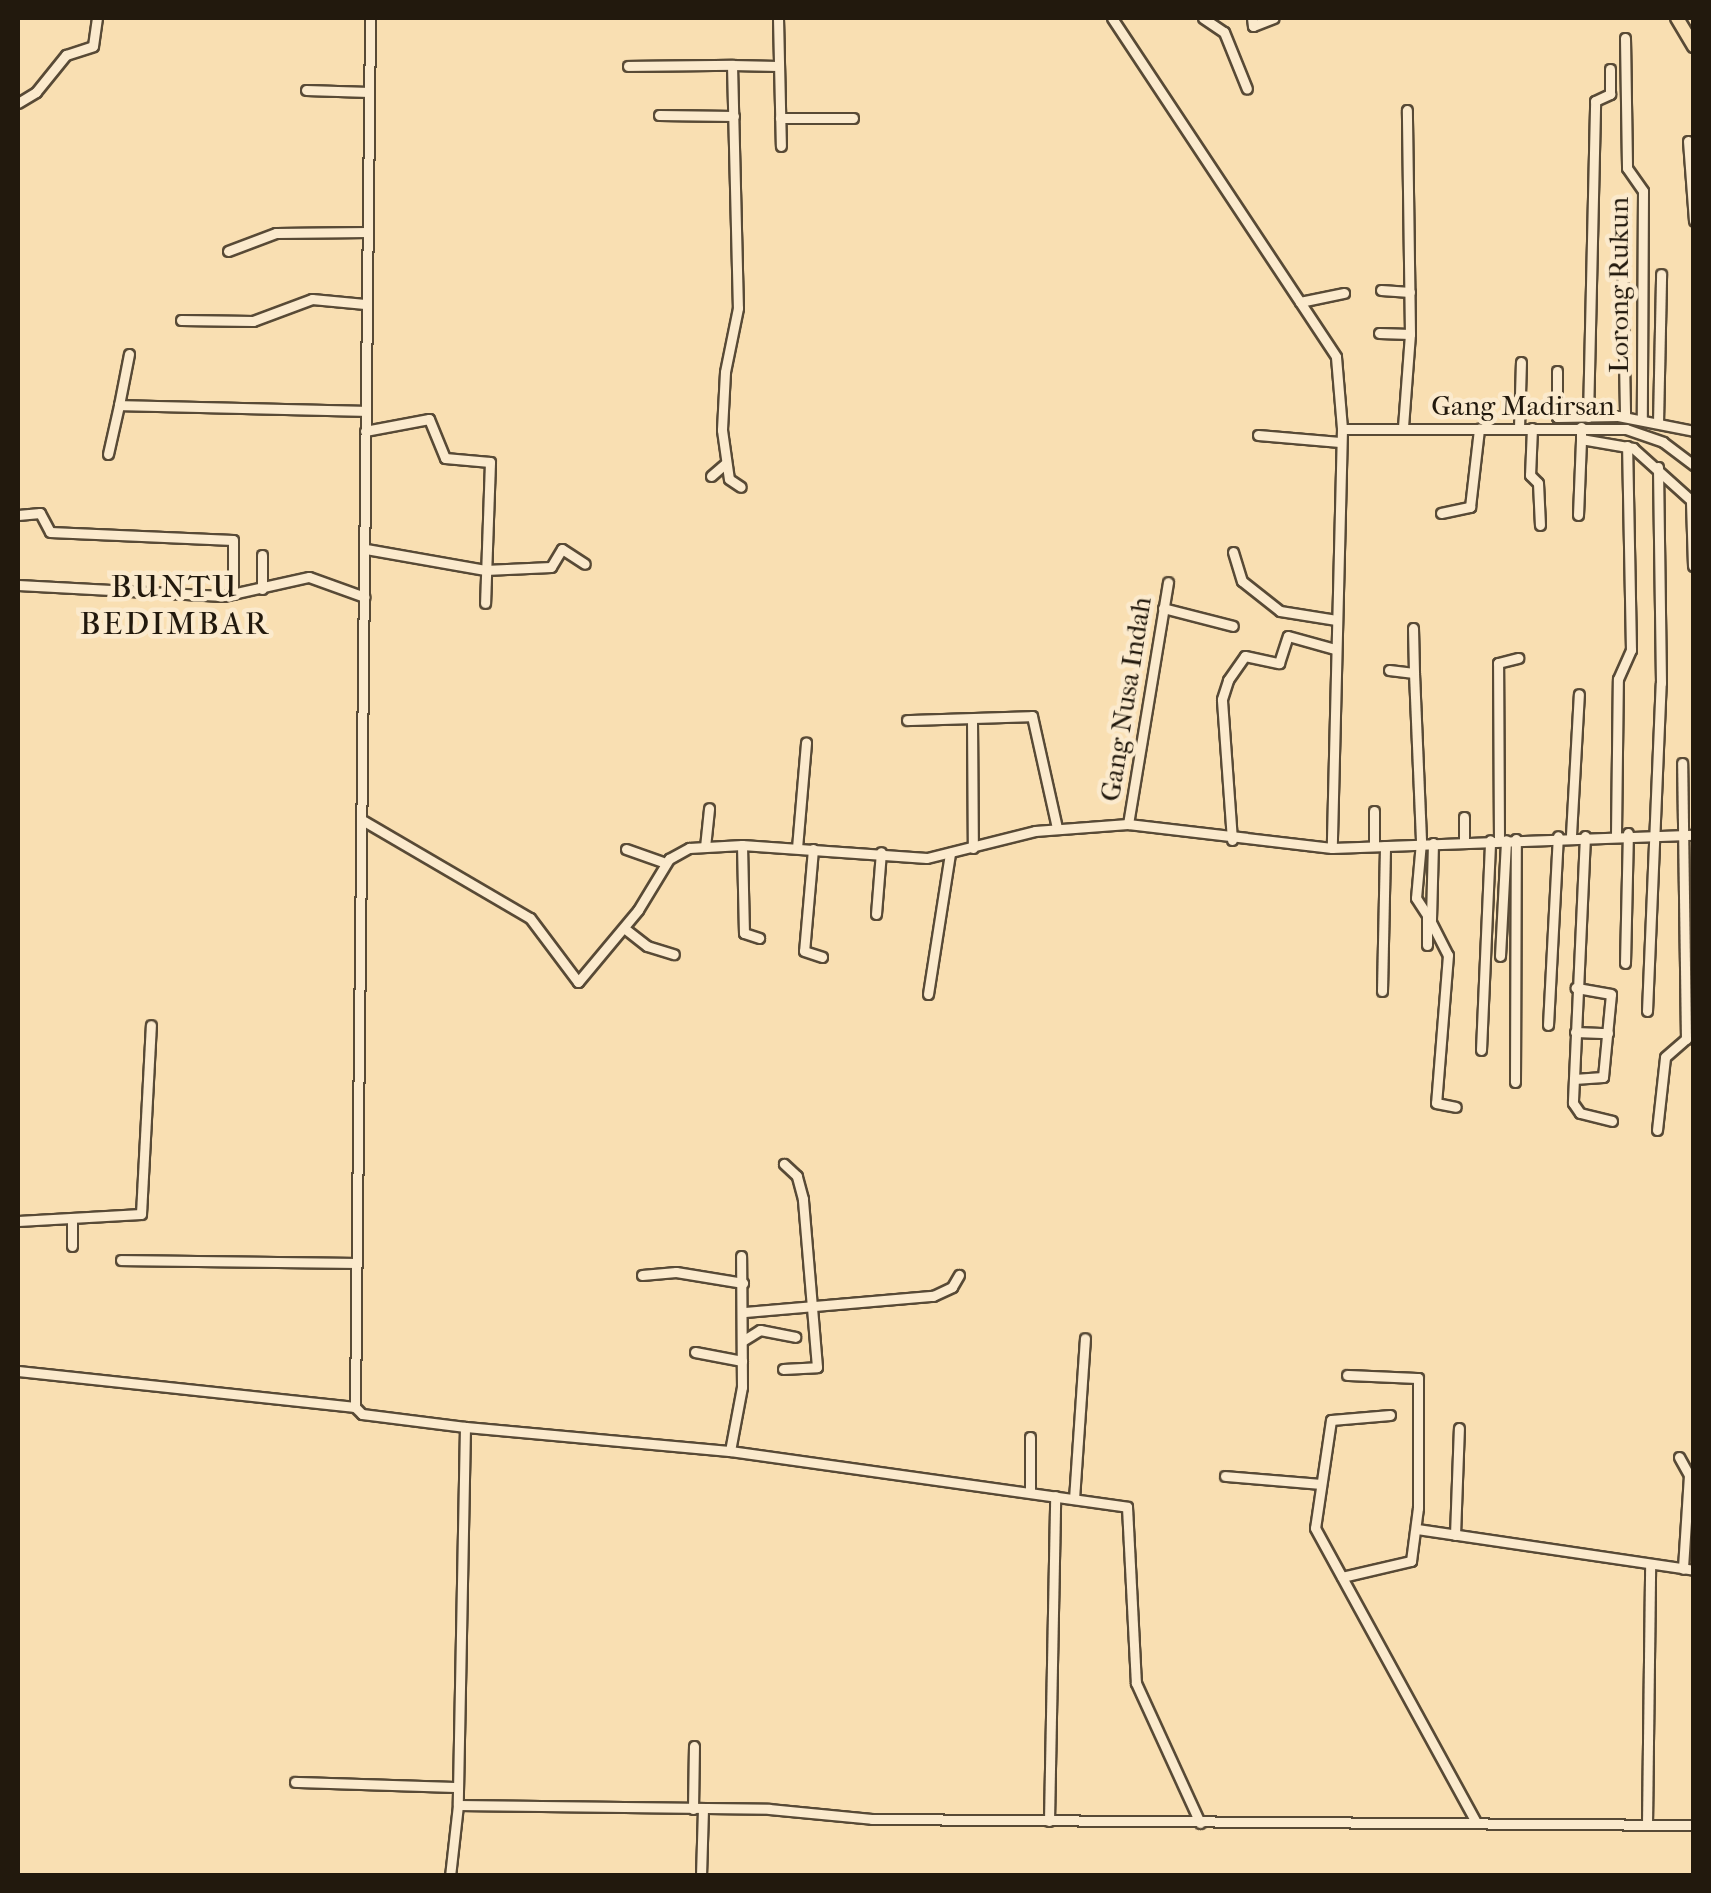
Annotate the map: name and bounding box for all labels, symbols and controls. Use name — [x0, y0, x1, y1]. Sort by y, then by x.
street label: Lorong Rukun — [1602, 197, 1636, 373]
street label: Gang Madirsan — [1431, 389, 1615, 423]
district label: BUNTU BEDIMBAR — [80, 569, 270, 644]
street label: Gang Nusa Indah — [1093, 594, 1159, 804]

